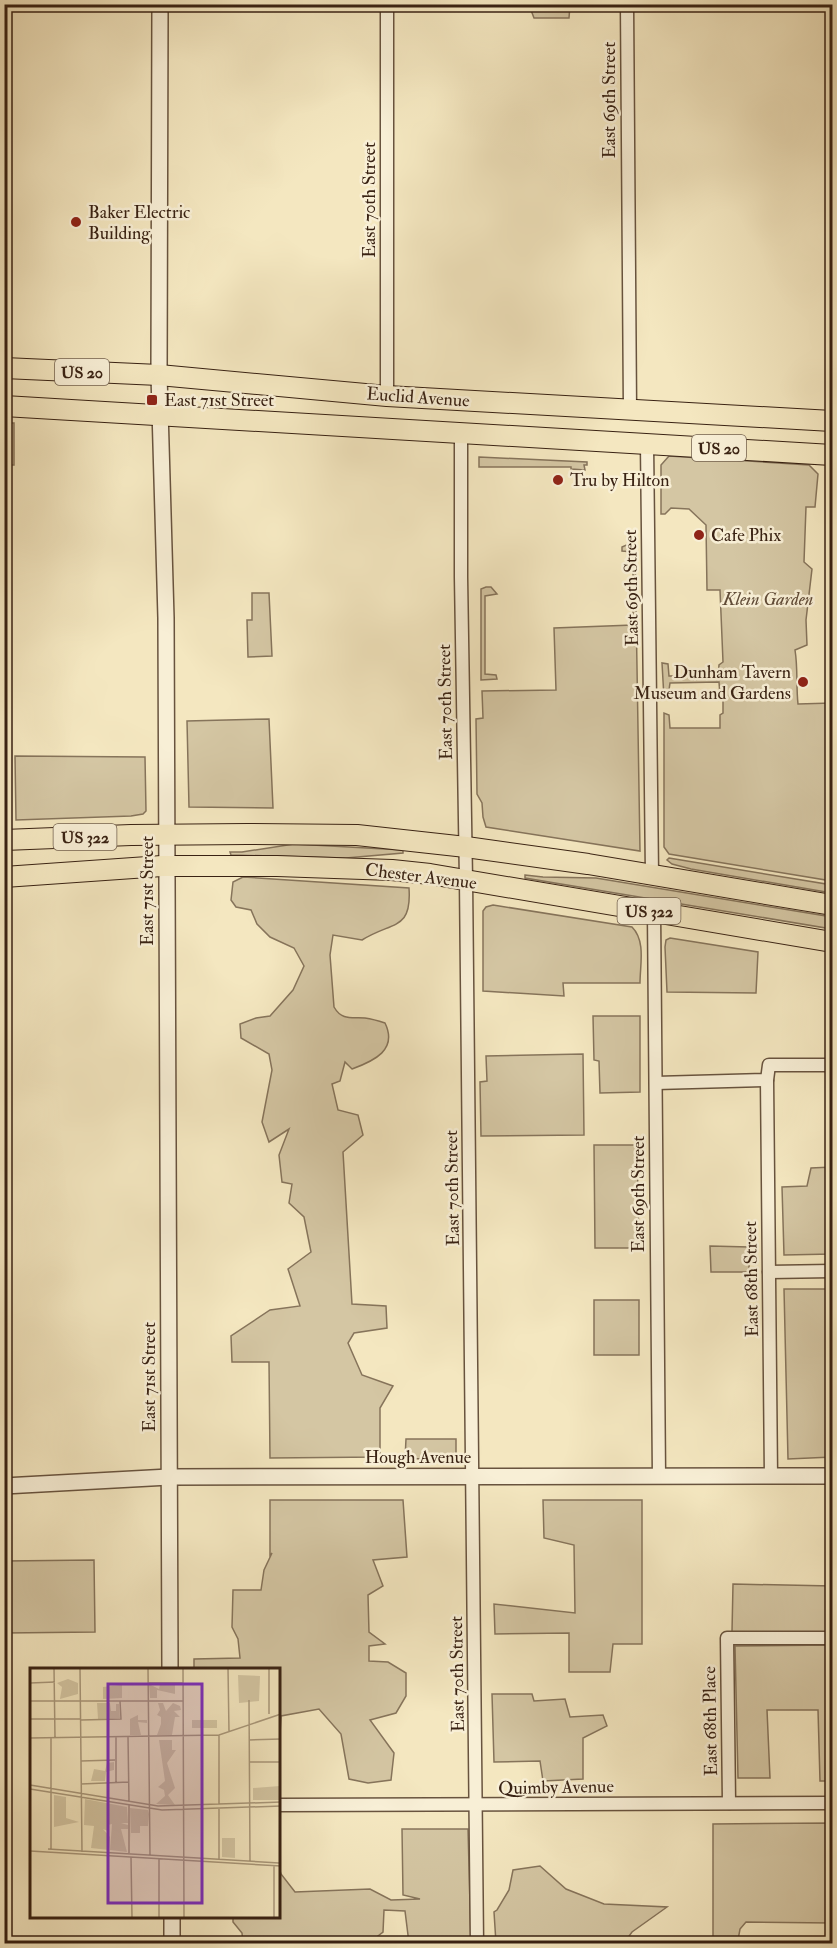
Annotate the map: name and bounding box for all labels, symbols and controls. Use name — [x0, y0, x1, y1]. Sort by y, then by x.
street label: East 69th Street — [598, 41, 621, 158]
street label: East 70th Street — [358, 142, 381, 258]
place label: Baker Electric Building — [88, 201, 190, 245]
marker: Baker Electric Building — [69, 215, 83, 229]
road number: US 20 — [55, 359, 109, 385]
street label: Euclid Avenue — [365, 382, 471, 413]
place label: East 71st Street — [164, 389, 274, 412]
marker: East 71st Street — [145, 393, 159, 407]
road number: US 20 — [692, 435, 746, 461]
place label: Tru by Hilton — [570, 469, 669, 492]
marker: Tru by Hilton — [551, 473, 565, 487]
place label: Cafe Phix — [711, 524, 781, 547]
marker: Cafe Phix — [692, 528, 706, 542]
street label: East 69th Street — [619, 529, 644, 647]
park label: Klein Garden — [722, 588, 813, 611]
street label: East 70th Street — [433, 644, 458, 760]
place label: Dunham Tavern Museum and Gardens — [634, 661, 791, 705]
marker: Dunham Tavern Museum and Gardens — [796, 675, 810, 689]
road number: US 322 — [54, 824, 116, 850]
street label: East 71st Street — [136, 836, 159, 946]
street label: Chester Avenue — [364, 858, 479, 895]
road number: US 322 — [618, 898, 680, 924]
street label: East 70th Street — [440, 1130, 465, 1246]
street label: East 69th Street — [627, 1135, 650, 1252]
street label: East 68th Street — [739, 1221, 764, 1337]
street label: East 71st Street — [138, 1322, 161, 1432]
street label: Hough Avenue — [365, 1446, 472, 1469]
street label: East 70th Street — [445, 1616, 470, 1732]
street label: East 68th Place — [698, 1665, 723, 1776]
inset map — [30, 1668, 280, 1918]
street label: Quimby Avenue — [498, 1775, 615, 1800]

